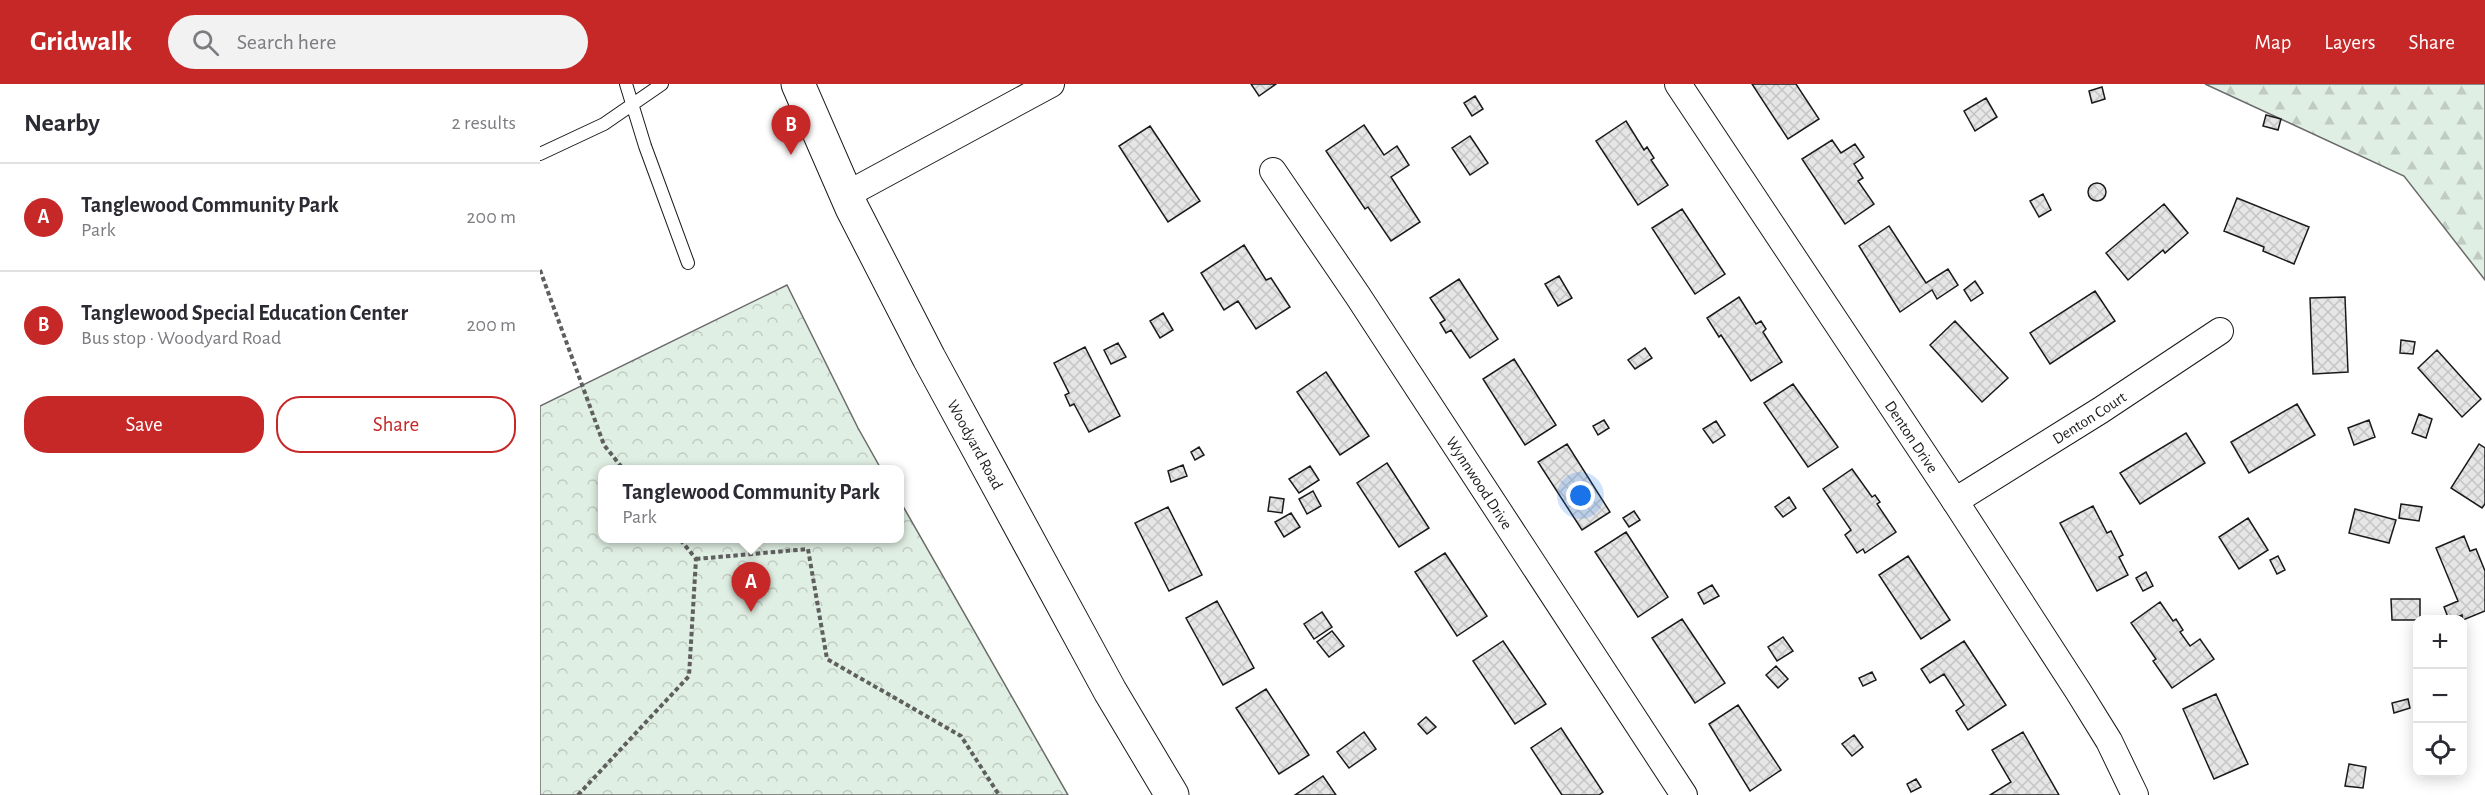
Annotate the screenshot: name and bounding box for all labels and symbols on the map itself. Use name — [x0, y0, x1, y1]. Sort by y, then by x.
pin: B — [772, 106, 810, 155]
street label: Denton Court — [2050, 389, 2129, 447]
street label: Woodyard Road — [944, 397, 1006, 492]
street label: Denton Drive — [1882, 398, 1941, 476]
street label: Wynnwood Drive — [1443, 434, 1515, 532]
your location — [1566, 481, 1595, 510]
pin: A — [732, 562, 770, 612]

